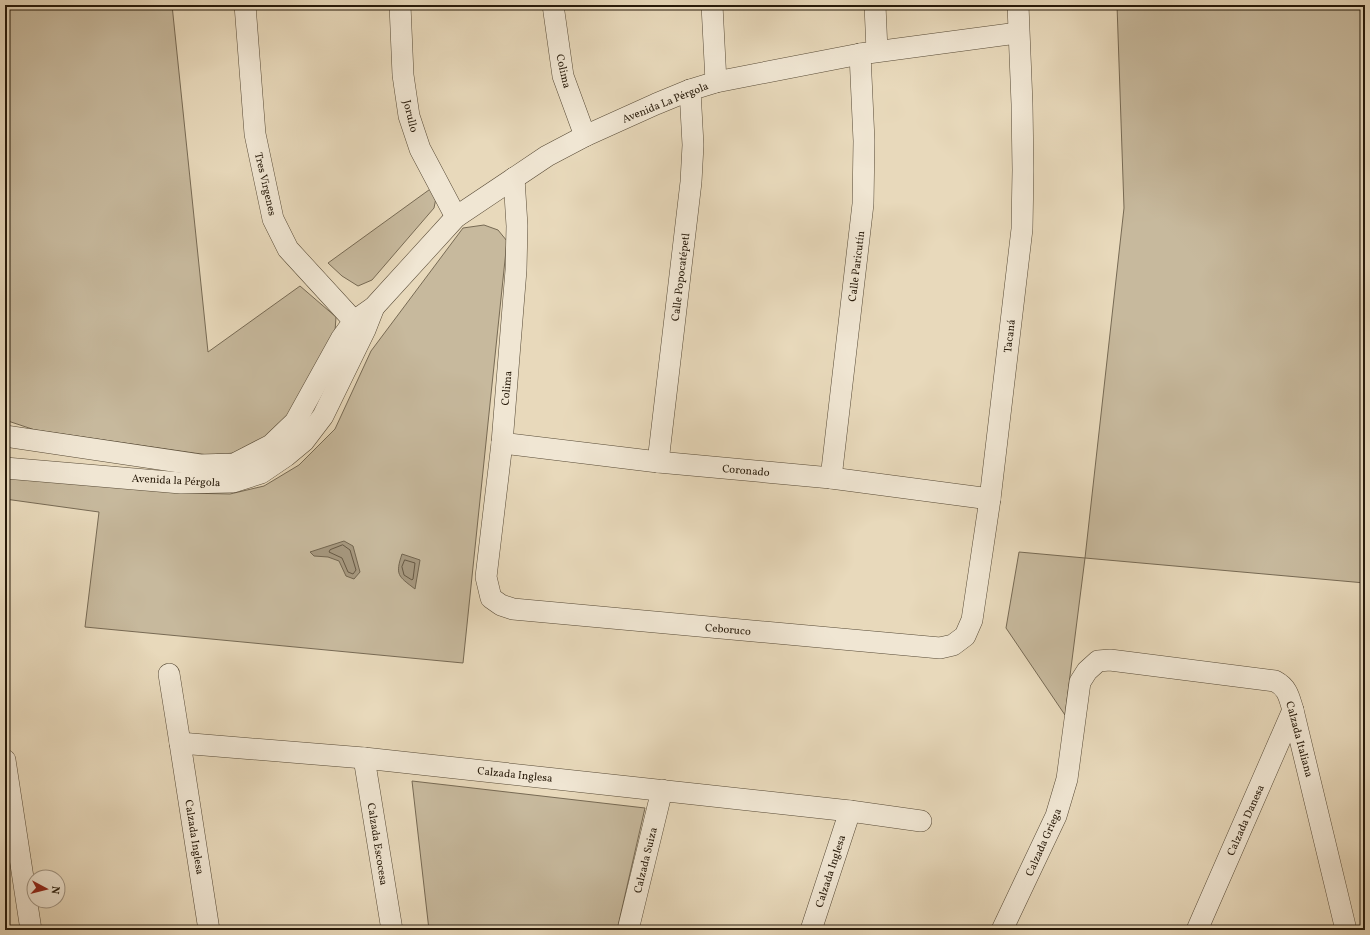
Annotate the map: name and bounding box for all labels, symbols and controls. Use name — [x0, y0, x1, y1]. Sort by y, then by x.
street label: Colima — [551, 53, 574, 90]
street label: Avenida La Pérgola — [620, 79, 711, 128]
street label: Jorullo — [398, 99, 421, 134]
street label: Tres Virgenes — [250, 151, 279, 218]
street label: Calle Paricutín — [846, 229, 869, 302]
street label: Calle Popocatépetl — [669, 232, 694, 322]
street label: Tacaná — [1001, 318, 1020, 354]
street label: Colima — [499, 370, 517, 406]
street label: Coronado — [722, 462, 770, 481]
street label: Avenida la Pérgola — [131, 472, 221, 491]
street label: Ceboruco — [704, 621, 752, 640]
street label: Calzada Italiana — [1281, 700, 1316, 780]
street label: Calzada Inglesa — [476, 764, 554, 787]
street label: Calzada Danesa — [1224, 782, 1269, 859]
street label: Calzada Inglesa — [180, 799, 207, 876]
street label: Calzada Escocesa — [363, 802, 391, 887]
street label: Calzada Griega — [1023, 806, 1066, 879]
street label: Calzada Suiza — [631, 825, 662, 895]
street label: Calzada Inglesa — [813, 833, 850, 910]
north arrow — [26, 869, 66, 909]
text: N — [47, 885, 62, 895]

